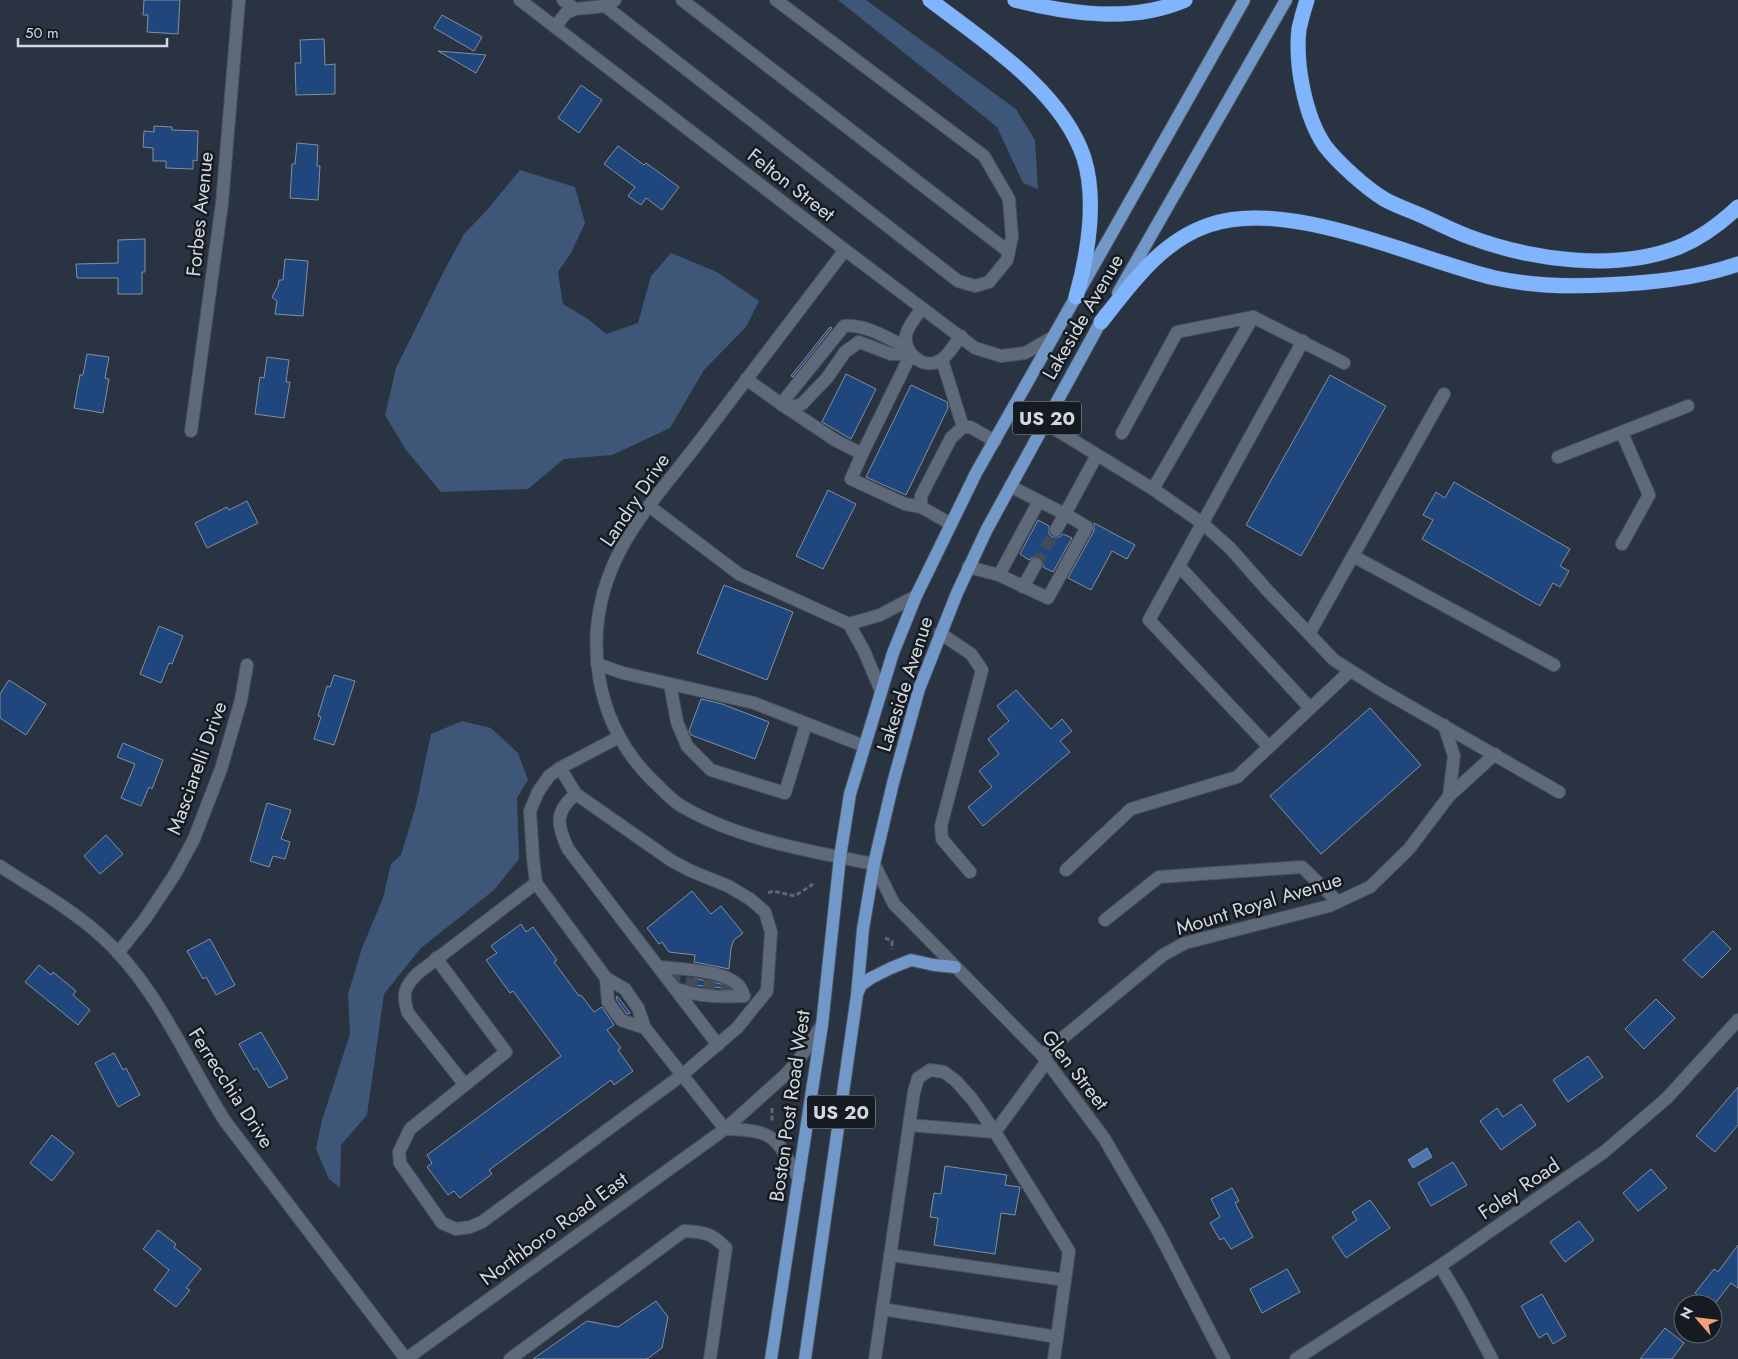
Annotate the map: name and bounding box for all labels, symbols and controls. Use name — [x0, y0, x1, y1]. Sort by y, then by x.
scale bar — [18, 15, 166, 47]
text: 50 m — [25, 22, 59, 44]
street label: Felton Street — [741, 141, 841, 229]
street label: Forbes Avenue — [179, 150, 221, 278]
street label: Lakeside Avenue — [1035, 249, 1131, 385]
road number: US 20 — [1013, 402, 1081, 434]
street label: Landry Drive — [593, 447, 677, 553]
street label: Lakeside Avenue — [869, 613, 941, 755]
street label: Masciarelli Drive — [159, 697, 235, 839]
street label: Mount Royal Avenue — [1172, 865, 1346, 943]
street label: Boston Post Road West — [762, 1008, 818, 1204]
street label: Ferrecchia Drive — [181, 1022, 281, 1154]
street label: Glen Street — [1034, 1024, 1116, 1116]
road number: US 20 — [807, 1096, 875, 1128]
street label: Foley Road — [1472, 1151, 1566, 1227]
street label: Northboro Road East — [474, 1165, 634, 1293]
north arrow — [1673, 1294, 1723, 1344]
text: N — [1675, 1303, 1698, 1323]

